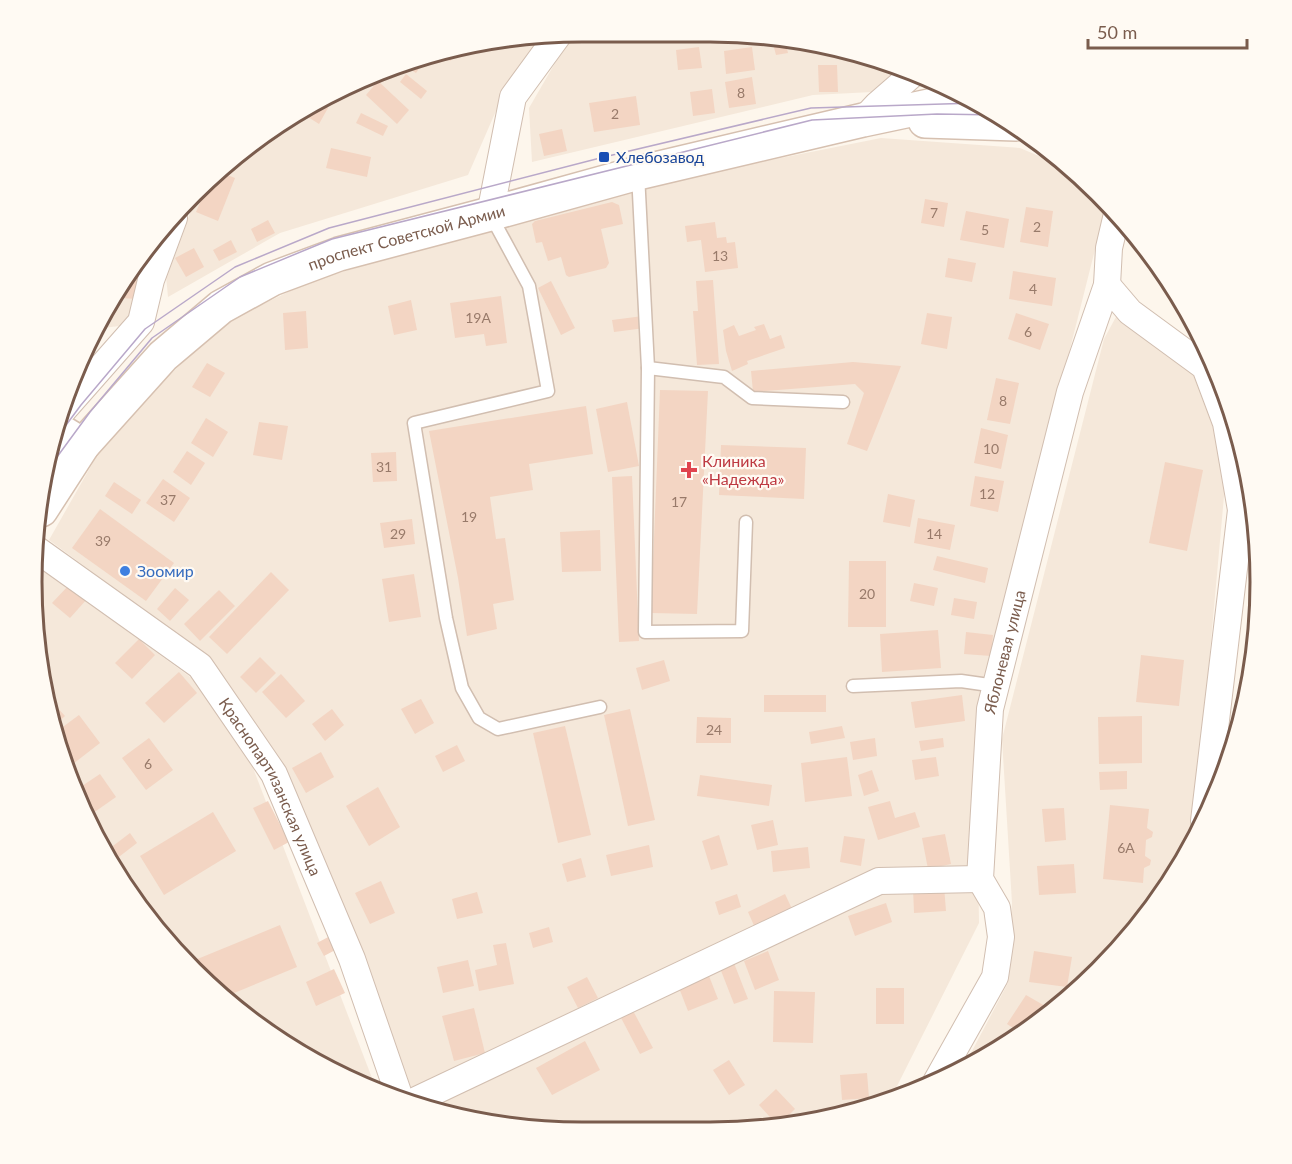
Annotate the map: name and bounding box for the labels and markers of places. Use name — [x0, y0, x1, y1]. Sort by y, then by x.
place label: Хлебозавод — [616, 147, 704, 166]
marker: Хлебозавод — [597, 150, 611, 164]
place label: Клиника «Надежда» — [702, 451, 784, 488]
marker: Клиника «Надежда» — [680, 461, 698, 479]
place label: Зоомир — [137, 561, 194, 580]
marker: Зоомир — [118, 564, 132, 578]

